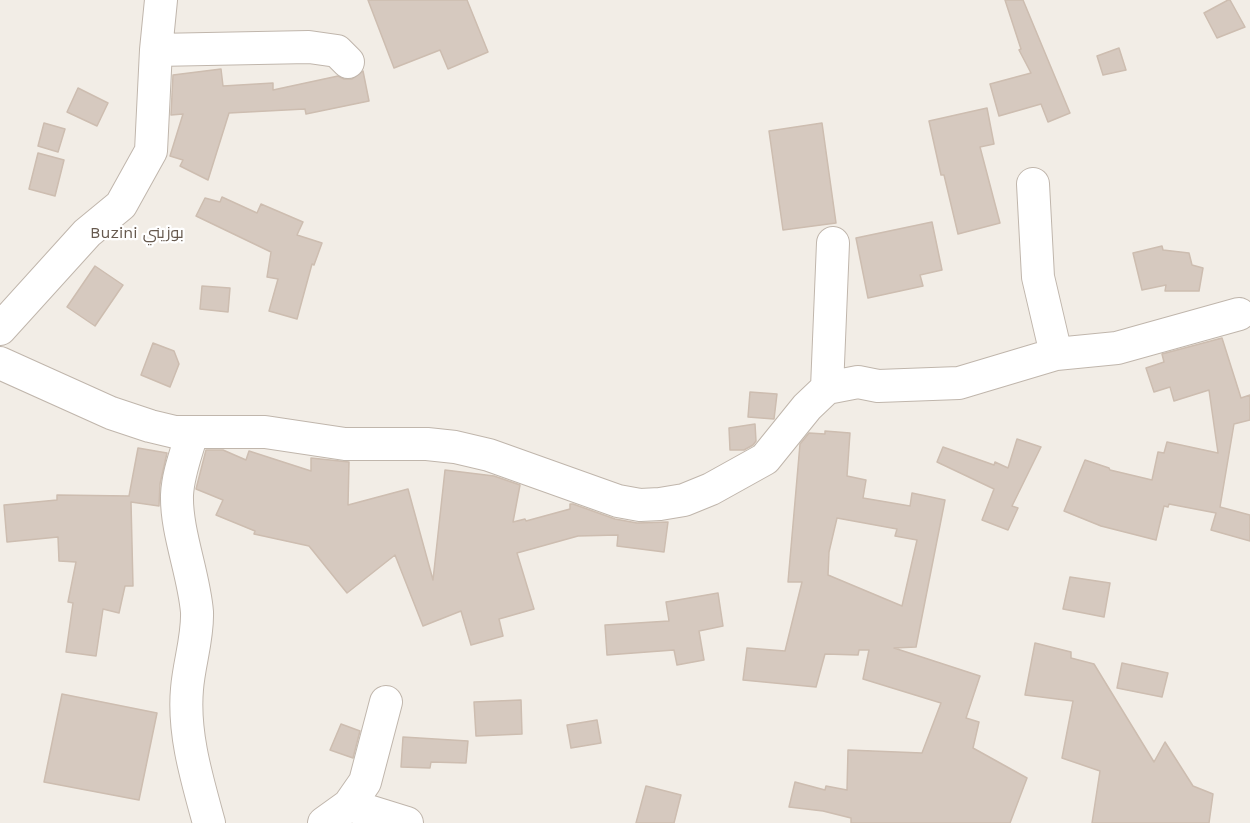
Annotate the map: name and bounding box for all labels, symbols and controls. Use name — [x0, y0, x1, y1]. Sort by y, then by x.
district label: Buzini بوزيني — [90, 223, 184, 243]

